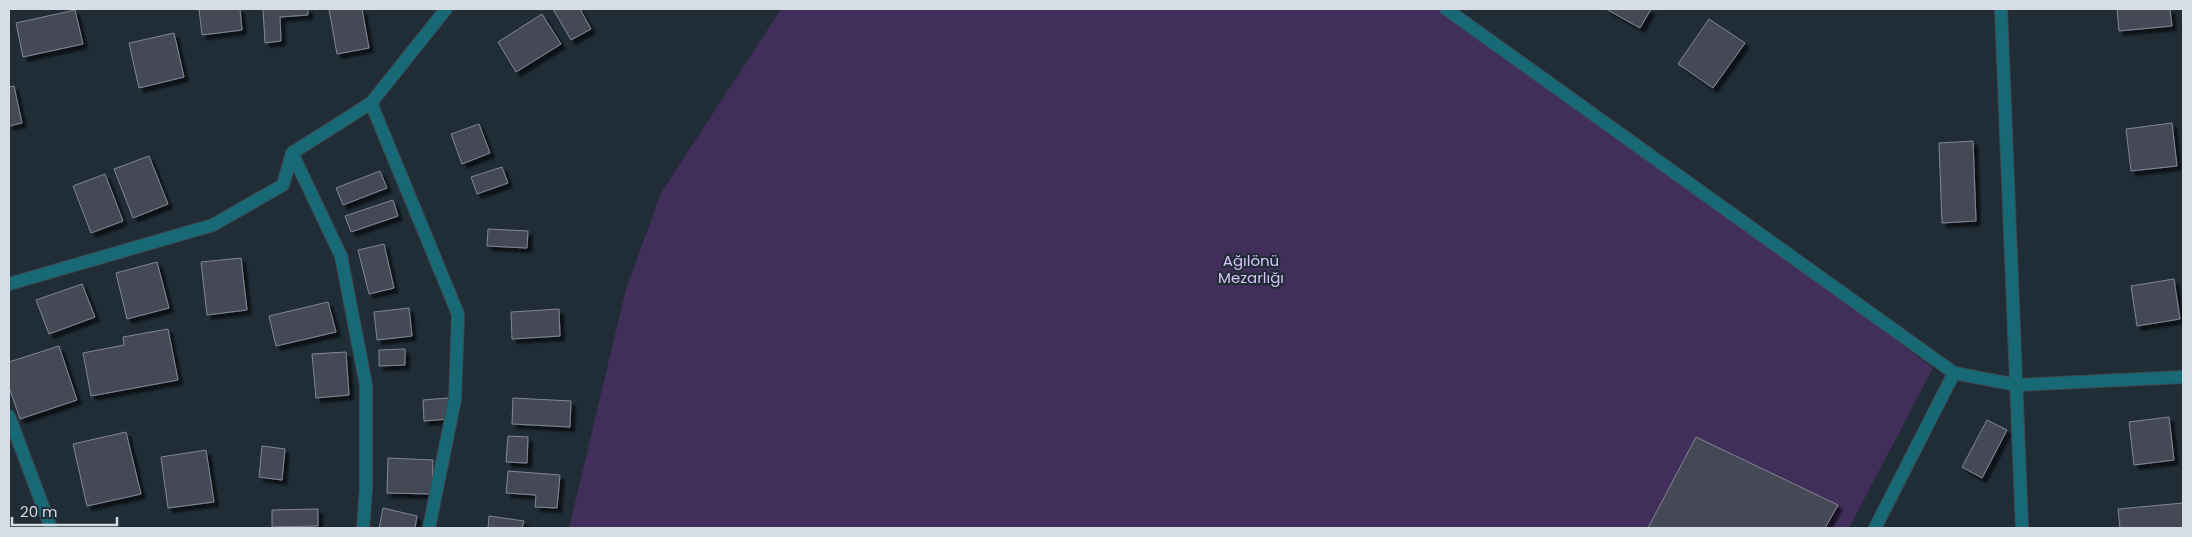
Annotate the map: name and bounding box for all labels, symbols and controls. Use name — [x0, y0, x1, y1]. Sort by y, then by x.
park label: Ağılönü Mezarlığı — [1218, 250, 1284, 288]
scale bar — [12, 494, 118, 526]
text: 20 m — [20, 501, 58, 522]

